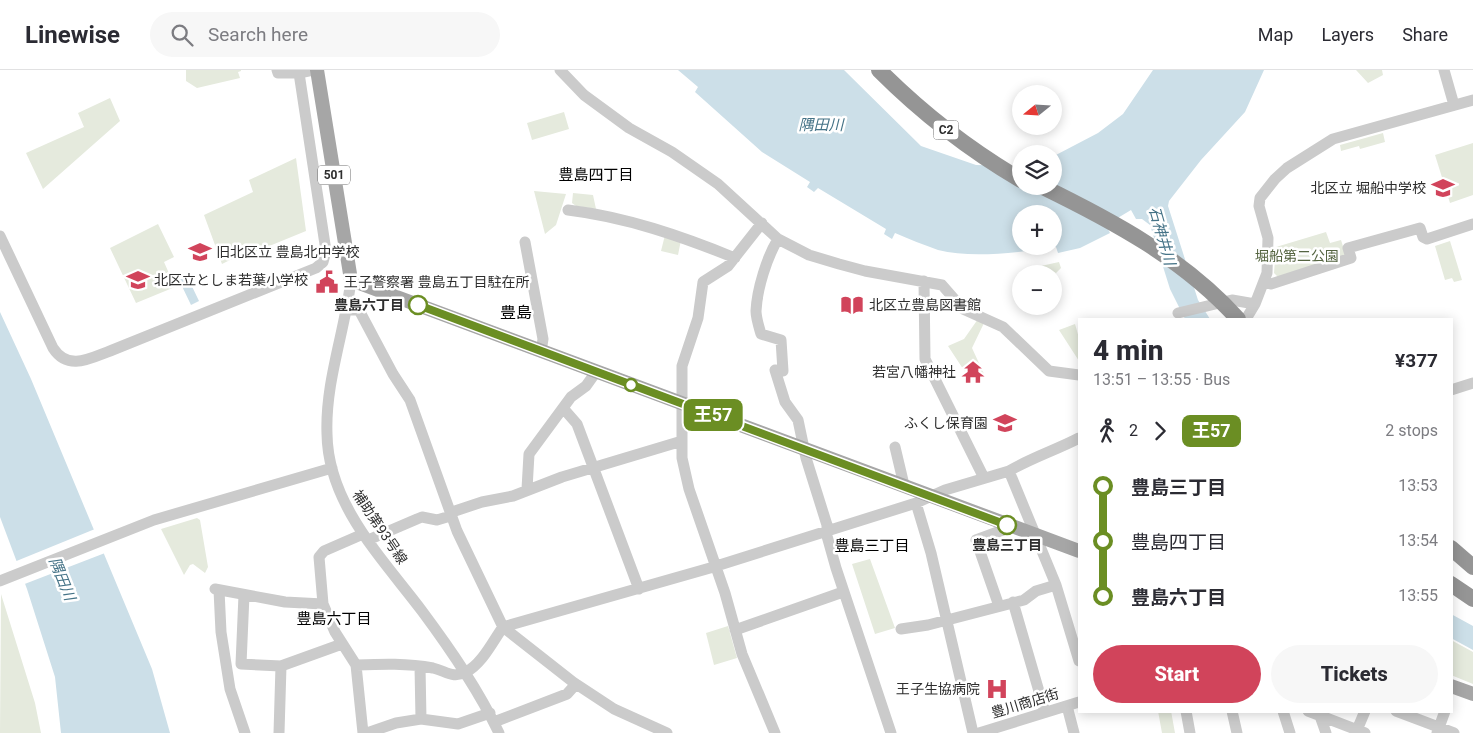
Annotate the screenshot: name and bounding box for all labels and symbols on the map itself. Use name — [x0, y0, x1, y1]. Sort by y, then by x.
north arrow — [1012, 85, 1062, 135]
water label: 隅田川 — [798, 116, 845, 134]
road number: C2 — [934, 120, 958, 140]
road number: 501 — [318, 166, 350, 184]
district label: 豊島四丁目 — [558, 166, 634, 184]
school or university icon: 北区立 堀船中学校 — [1430, 175, 1456, 201]
place label: 北区立 堀船中学校 — [1311, 180, 1426, 196]
water label: 石神井川 — [1145, 205, 1179, 269]
school or university icon: 旧北区立 豊島北中学校 — [187, 239, 213, 265]
place label: 旧北区立 豊島北中学校 — [216, 244, 359, 260]
park label: 堀船第二公園 — [1255, 248, 1339, 264]
school or university icon: 北区立としま若葉小学校 — [125, 267, 151, 293]
public building icon: 王子警察署 豊島五丁目駐在所 — [314, 269, 340, 295]
place label: 北区立としま若葉小学校 — [154, 272, 308, 288]
place label: 王子警察署 豊島五丁目駐在所 — [344, 274, 529, 290]
library icon: 北区立豊島図書館 — [839, 292, 865, 318]
marker: 豊島六丁目 — [408, 295, 428, 315]
place label: 豊島六丁目 — [334, 297, 404, 313]
place label: 北区立豊島図書館 — [869, 297, 981, 313]
district label: 豊島 — [500, 303, 532, 322]
temple icon: 若宮八幡神社 — [960, 359, 986, 385]
place label: 若宮八幡神社 — [872, 364, 956, 380]
unlabelled marker — [624, 378, 638, 392]
line badge: 王57 — [684, 399, 742, 431]
school or university icon: ふくし保育園 — [992, 410, 1018, 436]
place label: ふくし保育園 — [904, 415, 988, 431]
street label: 補助第93号線 — [349, 487, 411, 567]
marker: 豊島三丁目 — [997, 515, 1017, 535]
district label: 豊島三丁目 — [834, 537, 910, 555]
place label: 豊島三丁目 — [972, 537, 1042, 553]
water label: 隅田川 — [45, 555, 80, 605]
district label: 豊島六丁目 — [296, 610, 372, 628]
hospital icon: 王子生協病院 — [984, 676, 1010, 702]
place label: 王子生協病院 — [896, 681, 980, 697]
street label: 豊川商店街 — [989, 685, 1061, 721]

